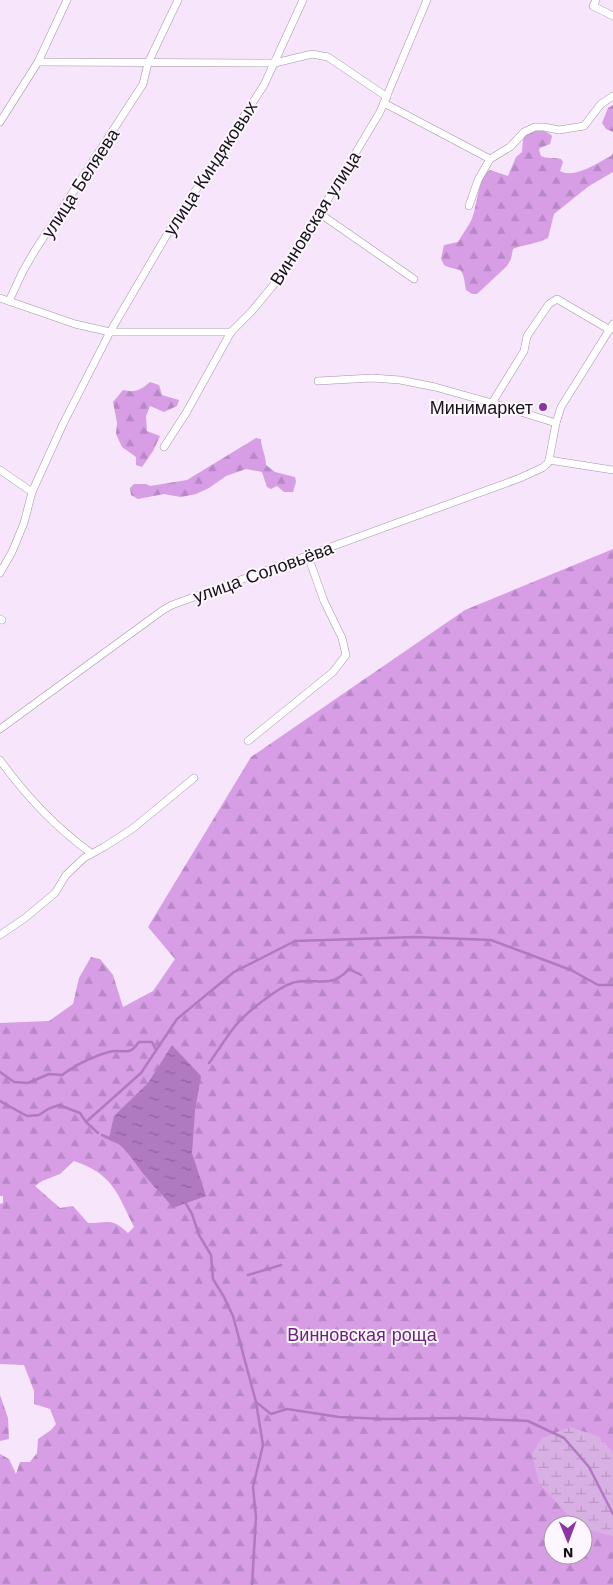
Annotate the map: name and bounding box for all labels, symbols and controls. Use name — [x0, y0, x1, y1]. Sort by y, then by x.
street label: улица Киндяковых — [159, 97, 261, 239]
street label: улица Беляева — [37, 123, 124, 242]
street label: Винновская улица — [265, 146, 365, 289]
place label: Минимаркет — [430, 397, 533, 418]
marker: Минимаркет — [537, 401, 549, 413]
street label: улица Соловьёва — [190, 537, 337, 607]
park label: Винновская роща — [287, 1324, 438, 1345]
north arrow — [543, 1515, 593, 1565]
text: N — [563, 1545, 574, 1561]

